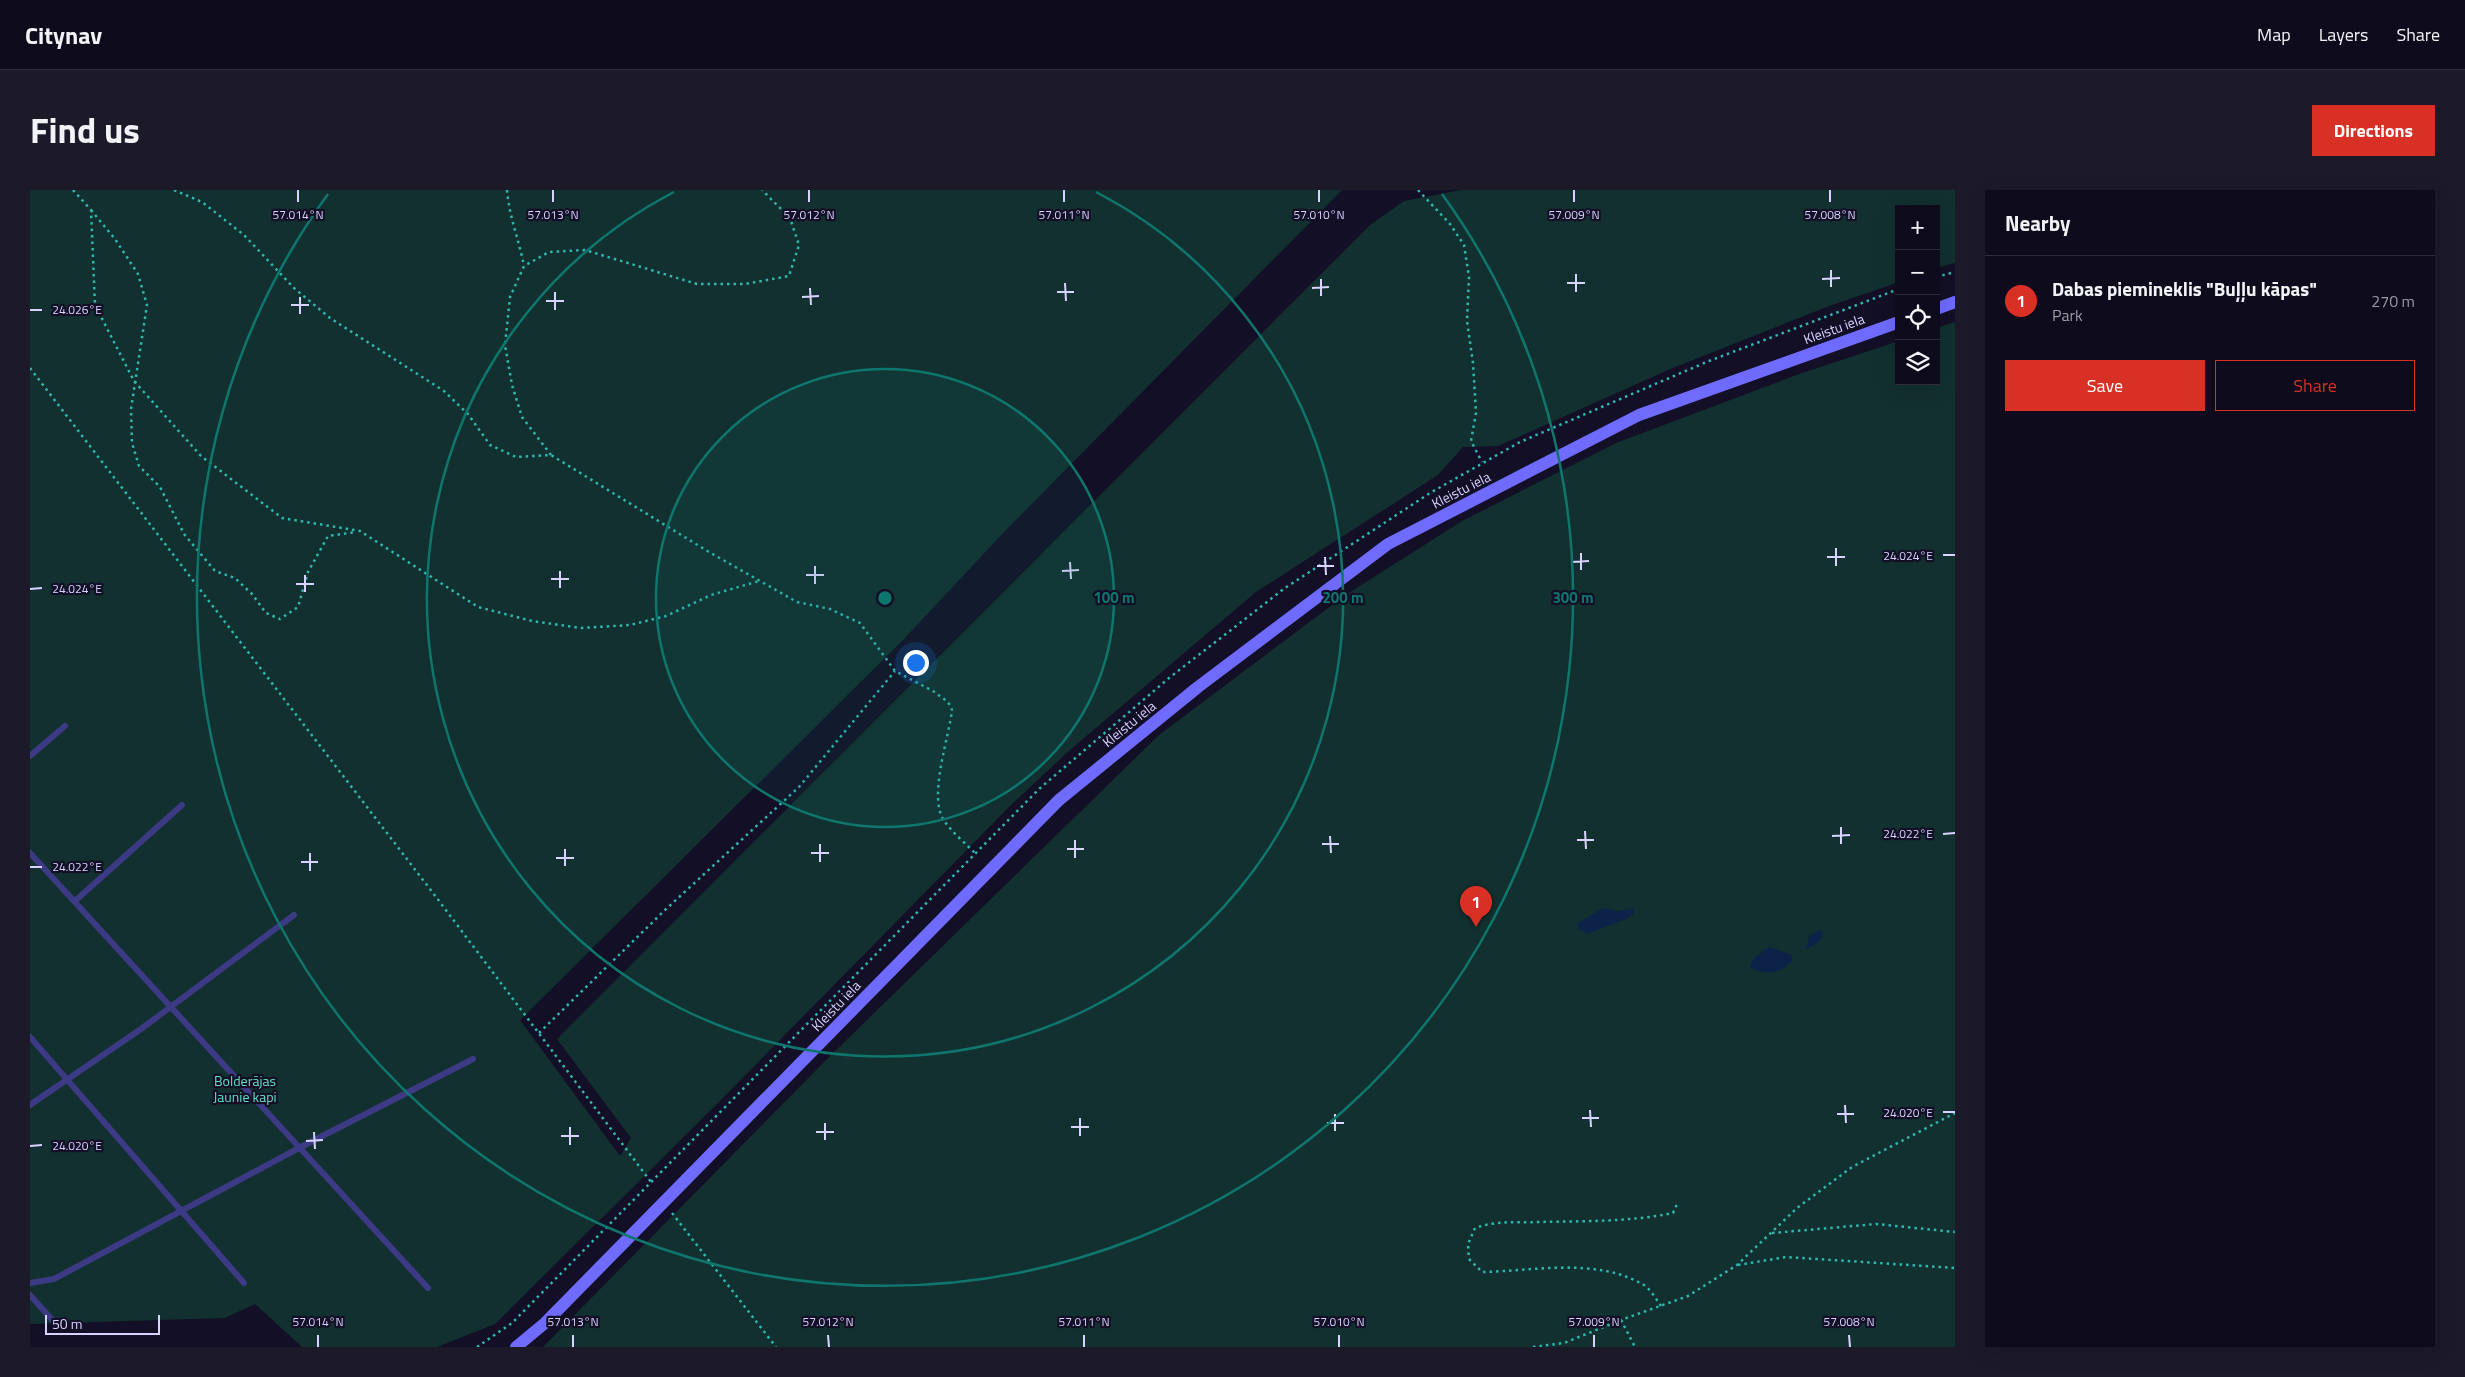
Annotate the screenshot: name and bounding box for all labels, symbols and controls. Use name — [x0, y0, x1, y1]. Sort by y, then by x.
text: Citynav — [25, 17, 102, 53]
text: Map — [2257, 21, 2291, 48]
text: Layers — [2319, 21, 2368, 48]
text: Share — [2396, 21, 2440, 48]
text: Find us — [30, 103, 140, 157]
button: Directions — [2312, 105, 2435, 156]
text: 57.014°N — [272, 205, 324, 224]
text: 57.013°N — [527, 205, 579, 224]
text: 57.012°N — [783, 205, 835, 224]
text: 57.011°N — [1038, 205, 1090, 224]
text: 57.010°N — [1293, 205, 1345, 224]
text: 57.009°N — [1548, 205, 1600, 224]
text: 57.008°N — [1804, 205, 1856, 224]
map controls — [1895, 205, 1940, 385]
button: + — [1895, 205, 1940, 250]
text: Nearby — [2005, 207, 2070, 239]
button: − — [1895, 250, 1940, 295]
text: Dabas piemineklis "Buļļu kāpas" — [2052, 274, 2317, 303]
text: 1 — [2017, 289, 2025, 313]
text: 270 m — [2371, 289, 2415, 313]
button: locate — [1895, 295, 1940, 340]
text: 24.026°E — [52, 300, 102, 319]
text: Park — [2052, 303, 2083, 327]
street label: Kleistu iela — [1800, 308, 1867, 349]
button: layers — [1895, 340, 1940, 385]
button: Save — [2005, 360, 2205, 411]
button: Share — [2215, 360, 2415, 411]
street label: Kleistu iela — [1428, 466, 1494, 513]
text: 24.024°E — [1883, 546, 1933, 565]
text: 24.024°E — [52, 579, 102, 598]
text: 100 m — [1093, 586, 1135, 609]
text: 200 m — [1322, 586, 1364, 609]
text: 300 m — [1552, 586, 1594, 609]
centre of rings — [876, 589, 894, 607]
your location — [903, 650, 929, 676]
street label: Kleistu iela — [1097, 695, 1160, 752]
text: 24.022°E — [1883, 824, 1933, 843]
text: 24.022°E — [52, 857, 102, 876]
pin: 1 — [1460, 886, 1492, 927]
street label: Kleistu iela — [806, 975, 865, 1036]
park label: Bolderājas Jaunie kapi — [213, 1070, 277, 1107]
text: 24.020°E — [1883, 1103, 1933, 1122]
text: 24.020°E — [52, 1136, 102, 1155]
scale bar — [45, 1312, 160, 1335]
text: 57.014°N — [292, 1312, 344, 1331]
text: 57.013°N — [547, 1312, 599, 1331]
text: 57.012°N — [802, 1312, 854, 1331]
text: 57.011°N — [1058, 1312, 1110, 1331]
text: 57.010°N — [1313, 1312, 1365, 1331]
text: 57.009°N — [1568, 1312, 1620, 1331]
text: 57.008°N — [1823, 1312, 1875, 1331]
text: 50 m — [52, 1313, 82, 1334]

